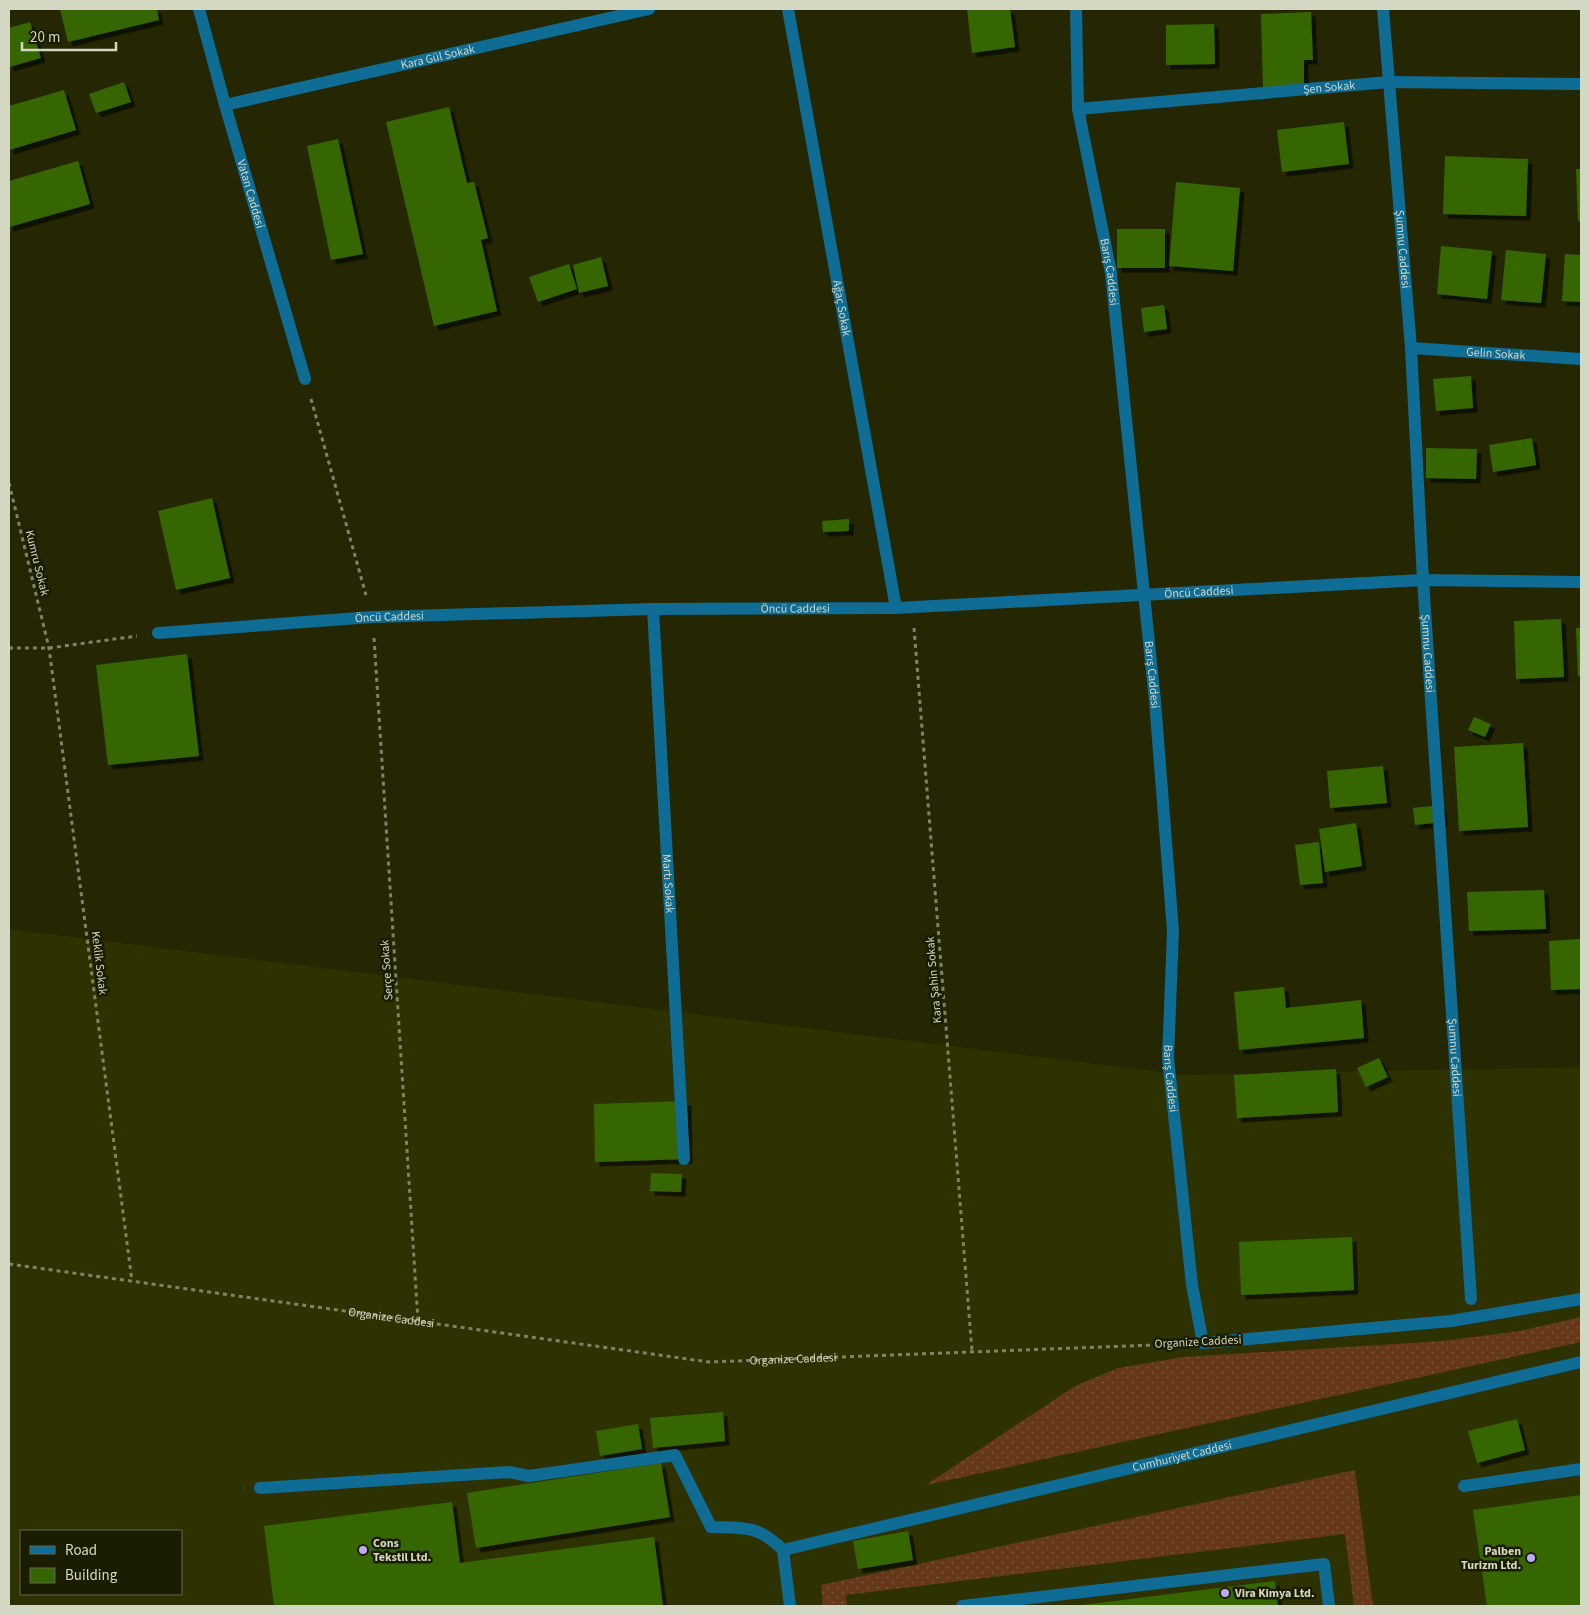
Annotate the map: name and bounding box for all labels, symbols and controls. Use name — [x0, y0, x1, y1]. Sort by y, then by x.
scale bar — [22, 20, 116, 52]
text: 20 m — [30, 27, 60, 48]
street label: Kara Gül Sokak — [399, 40, 476, 73]
street label: Şen Sokak — [1302, 76, 1356, 98]
street label: Vatan Caddesi — [233, 157, 269, 230]
street label: Şumnu Caddesi — [1391, 209, 1415, 289]
street label: Barış Caddesi — [1096, 237, 1123, 306]
street label: Ağaç Sokak — [829, 279, 855, 338]
street label: Gelin Sokak — [1466, 343, 1526, 364]
street label: Kumru Sokak — [21, 528, 53, 598]
street label: Öncü Caddesi — [1164, 582, 1234, 602]
street label: Öncü Caddesi — [761, 600, 830, 617]
street label: Öncü Caddesi — [354, 607, 424, 627]
street label: Şumnu Caddesi — [1417, 614, 1439, 693]
street label: Barış Caddesi — [1140, 640, 1164, 709]
street label: Martı Sokak — [658, 854, 679, 914]
street label: Keklik Sokak — [87, 930, 111, 996]
street label: Kara Şahin Sokak — [922, 936, 946, 1024]
street label: Serçe Sokak — [376, 939, 398, 1001]
street label: Şumnu Caddesi — [1444, 1018, 1466, 1097]
street label: Barış Caddesi — [1160, 1044, 1182, 1113]
street label: Organize Caddesi — [347, 1303, 436, 1332]
street label: Organize Caddesi — [1154, 1331, 1242, 1353]
street label: Organize Caddesi — [749, 1349, 837, 1369]
street label: Cumhuriyet Caddesi — [1131, 1436, 1233, 1476]
legend — [20, 1530, 182, 1595]
place label: Cons Tekstil Ltd. — [373, 1535, 431, 1566]
text: Road — [65, 1540, 97, 1561]
place label: Palben Turizm Ltd. — [1461, 1543, 1521, 1574]
marker: Cons Tekstil Ltd. — [357, 1544, 369, 1556]
marker: Palben Turizm Ltd. — [1525, 1552, 1537, 1564]
text: Building — [65, 1565, 118, 1586]
place label: Vira Kimya Ltd. — [1234, 1585, 1315, 1602]
marker: Vira Kimya Ltd. — [1219, 1587, 1231, 1599]

